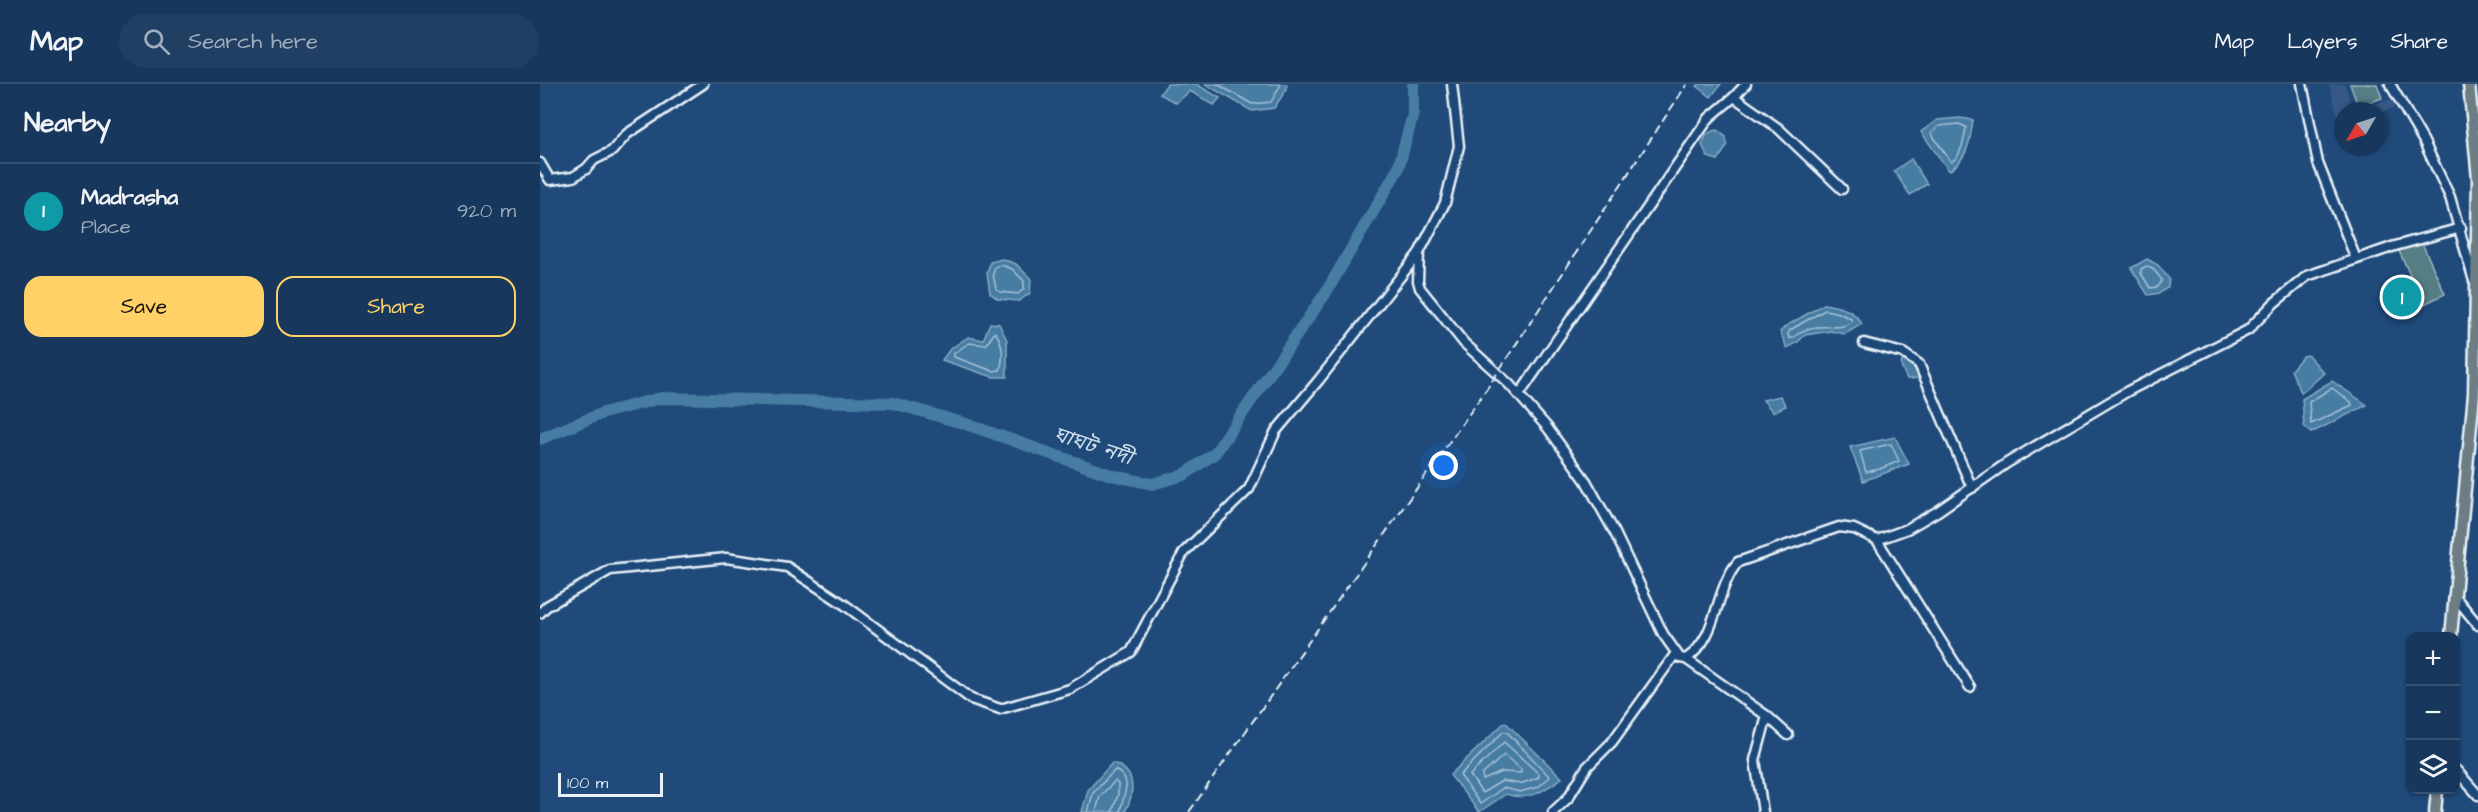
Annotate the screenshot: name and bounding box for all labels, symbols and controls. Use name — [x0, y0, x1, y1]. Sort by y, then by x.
search box — [119, 14, 539, 68]
text: Map — [30, 22, 83, 61]
icon: search — [140, 25, 173, 58]
text: Search here — [188, 26, 318, 57]
text: Map — [2214, 27, 2254, 56]
text: Layers — [2287, 27, 2357, 56]
text: Share — [2390, 27, 2448, 56]
north arrow — [2334, 102, 2388, 156]
text: Nearby — [24, 105, 111, 141]
text: Madrasha — [81, 182, 178, 213]
text: 1 — [42, 197, 45, 225]
text: 920 m — [457, 197, 516, 225]
text: Place — [81, 213, 131, 241]
pin: 1 — [2382, 274, 2422, 320]
button: Save — [24, 276, 264, 337]
button: Share — [276, 276, 516, 337]
water label: ঘাঘট নদী — [1050, 420, 1140, 474]
your location — [1429, 451, 1458, 480]
map controls — [2406, 632, 2460, 794]
button: + — [2406, 632, 2460, 686]
button: − — [2406, 686, 2460, 740]
button: layers — [2406, 740, 2460, 794]
scale bar — [558, 770, 663, 798]
text: 100 m — [567, 772, 608, 794]

